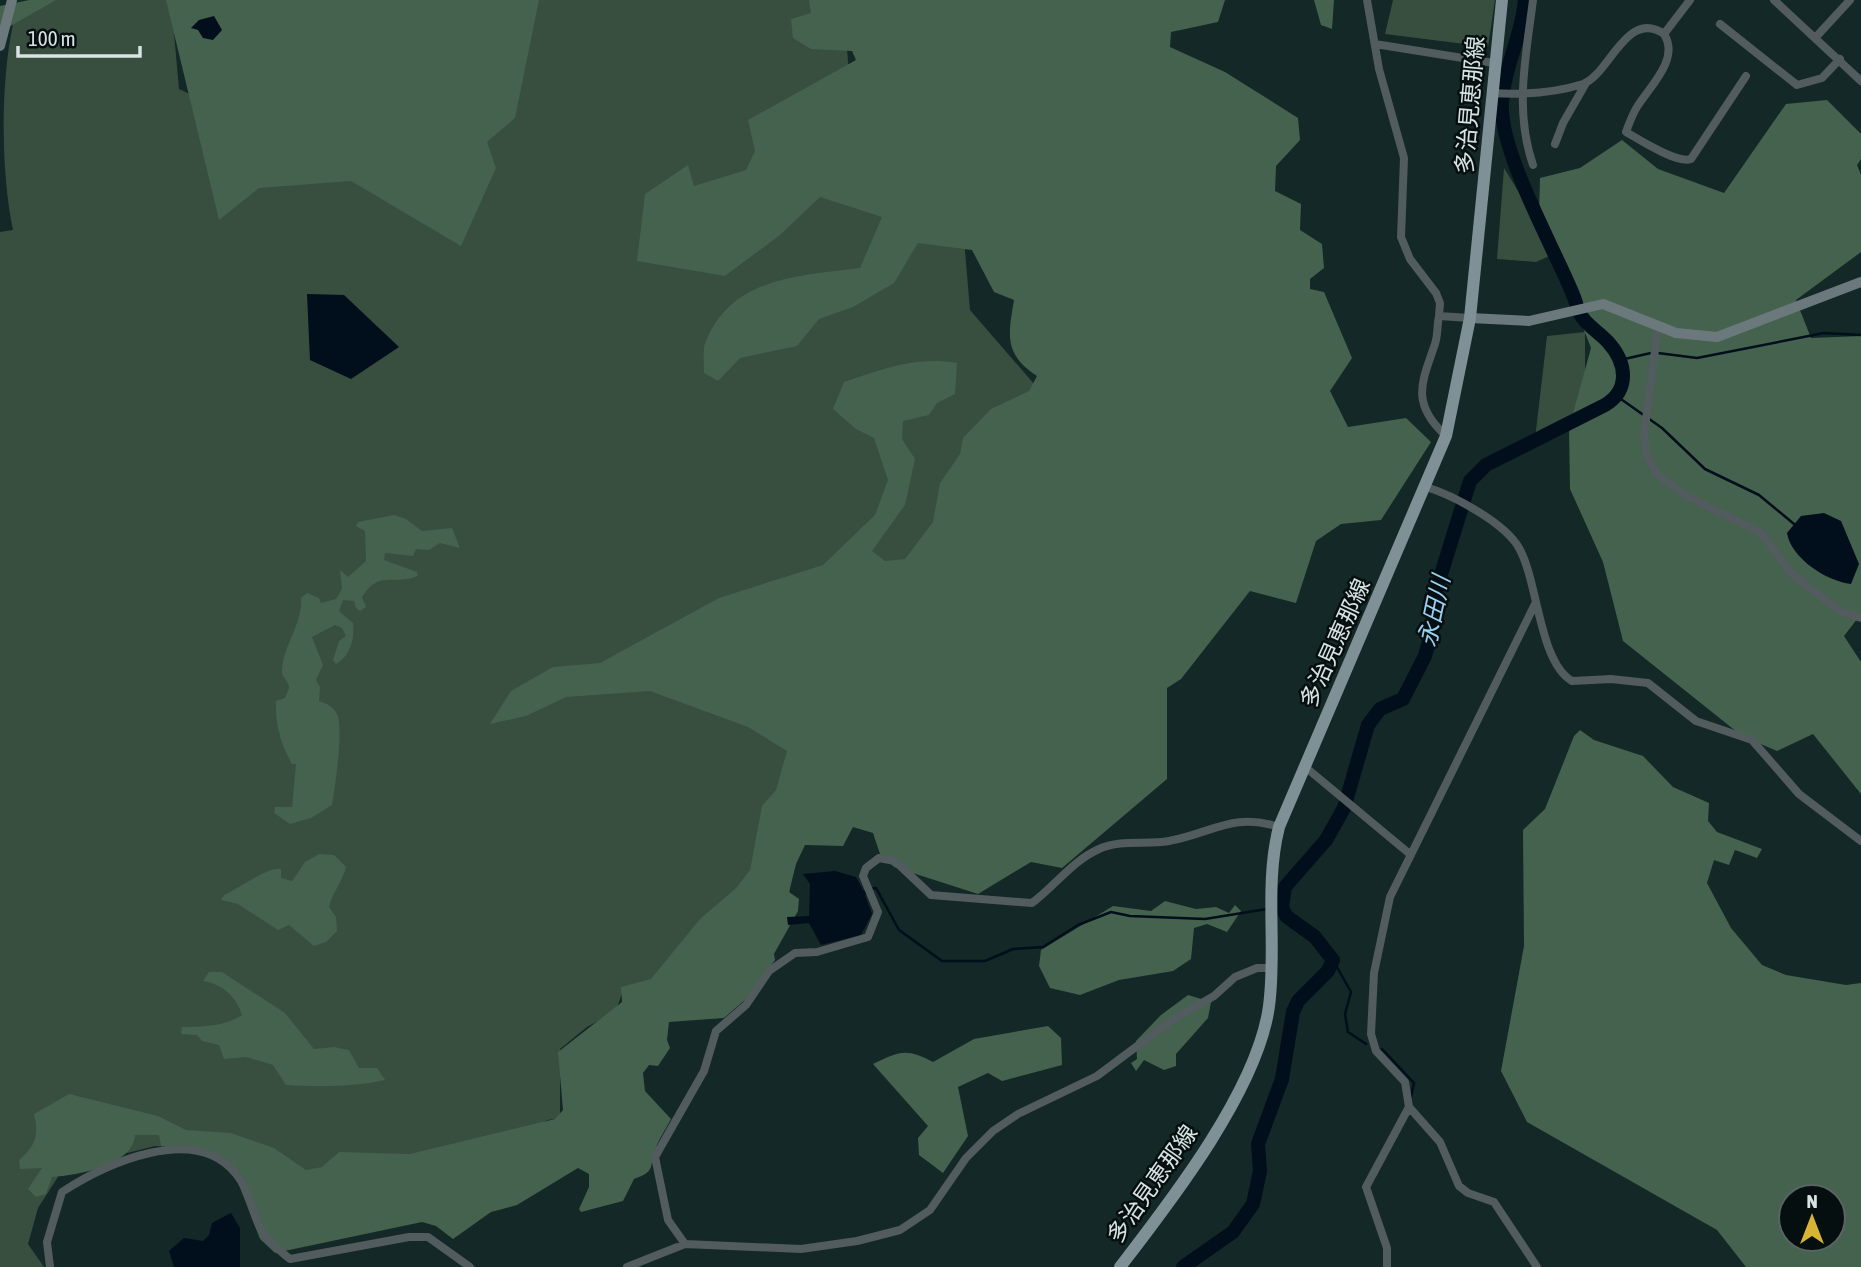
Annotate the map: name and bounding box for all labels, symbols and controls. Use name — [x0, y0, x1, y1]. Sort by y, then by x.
scale bar — [18, 14, 140, 58]
text: 100 m — [28, 26, 76, 50]
street label: 多治見恵那線 — [1451, 35, 1489, 175]
water label: 永田川 — [1413, 570, 1455, 649]
street label: 多治見恵那線 — [1295, 575, 1375, 711]
street label: 多治見恵那線 — [1102, 1120, 1202, 1248]
north arrow — [1777, 1183, 1847, 1253]
text: N — [1806, 1190, 1818, 1212]

